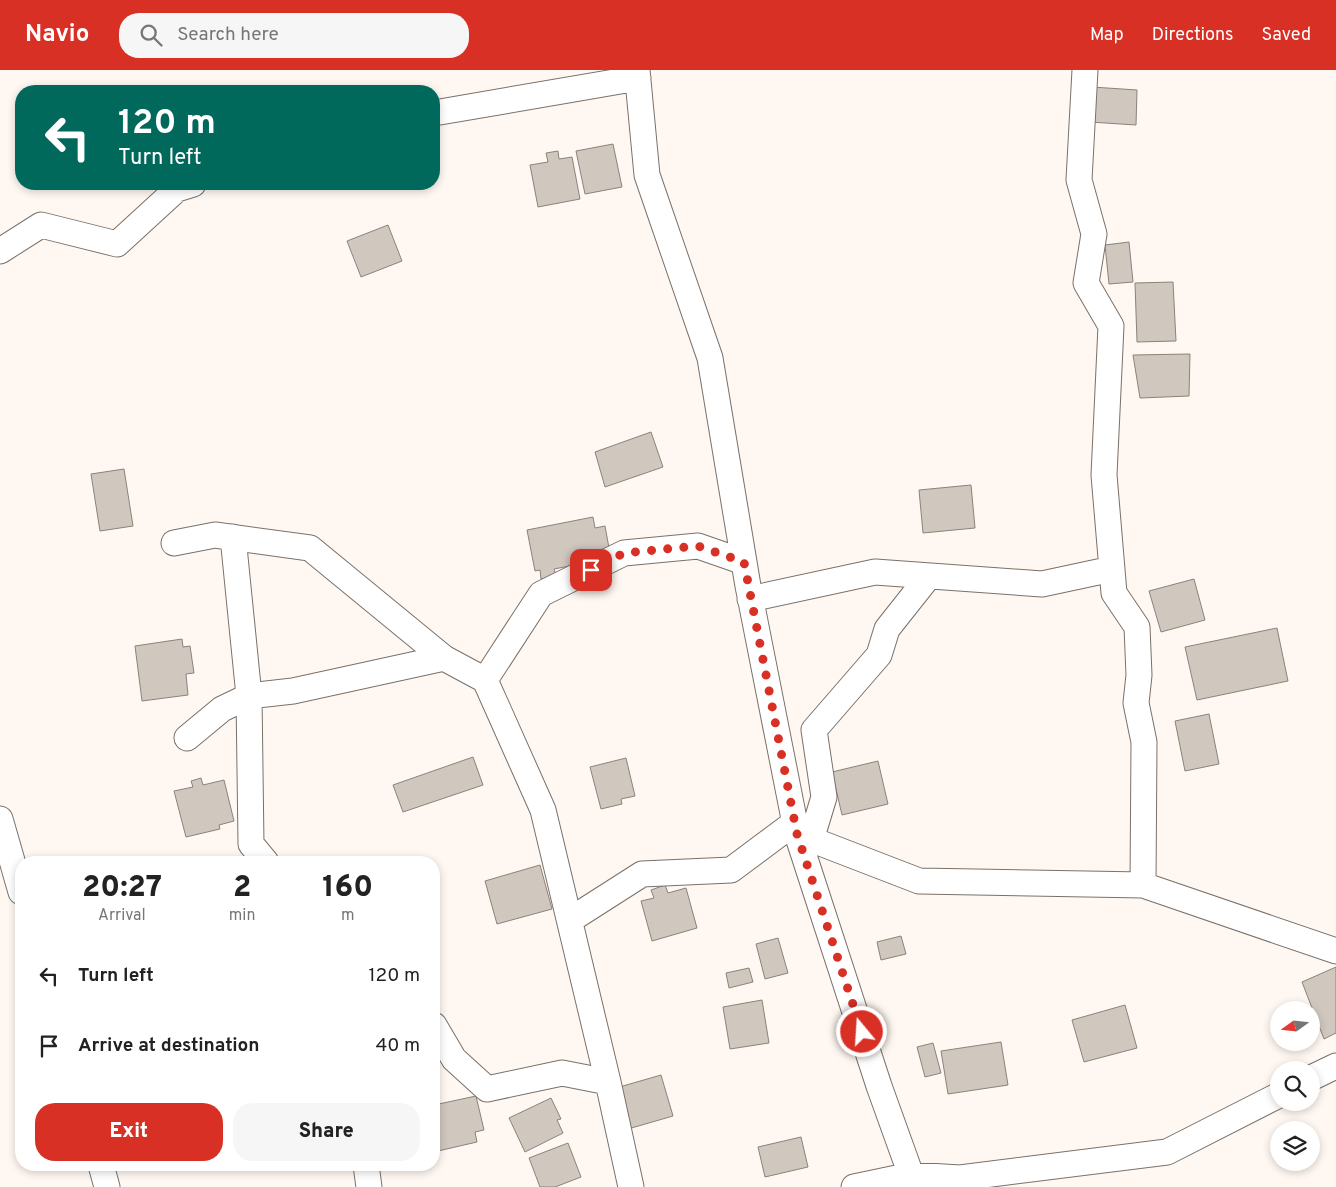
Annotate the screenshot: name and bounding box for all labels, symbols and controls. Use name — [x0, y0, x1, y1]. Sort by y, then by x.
search box — [119, 13, 469, 58]
text: Navio — [25, 20, 89, 50]
icon: search — [137, 21, 165, 49]
text: Search here — [177, 23, 279, 47]
text: Map — [1090, 24, 1124, 47]
text: Directions — [1152, 24, 1234, 47]
text: Saved — [1262, 24, 1311, 47]
text: 120 m — [118, 102, 216, 146]
icon: left — [35, 105, 100, 170]
text: Turn left — [118, 145, 201, 172]
pin — [570, 549, 612, 591]
icon: arrive — [577, 556, 605, 584]
text: 20:27 — [82, 870, 162, 907]
text: 2 — [233, 870, 251, 907]
text: 160 — [322, 870, 373, 907]
text: Arrival — [98, 906, 146, 926]
text: min — [229, 906, 255, 926]
text: m — [341, 906, 354, 926]
icon: left — [35, 962, 63, 990]
text: Turn left — [78, 964, 154, 988]
text: 120 m — [369, 964, 420, 988]
north arrow — [1270, 1001, 1320, 1051]
map controls — [1270, 1001, 1320, 1171]
position arrow — [835, 1005, 887, 1057]
icon: arrive — [35, 1032, 63, 1060]
text: Arrive at destination — [78, 1034, 259, 1058]
text: 40 m — [375, 1034, 420, 1058]
button: search — [1270, 1061, 1320, 1111]
button: Exit — [35, 1103, 223, 1161]
button: Share — [233, 1103, 420, 1161]
button: layers — [1270, 1121, 1320, 1171]

